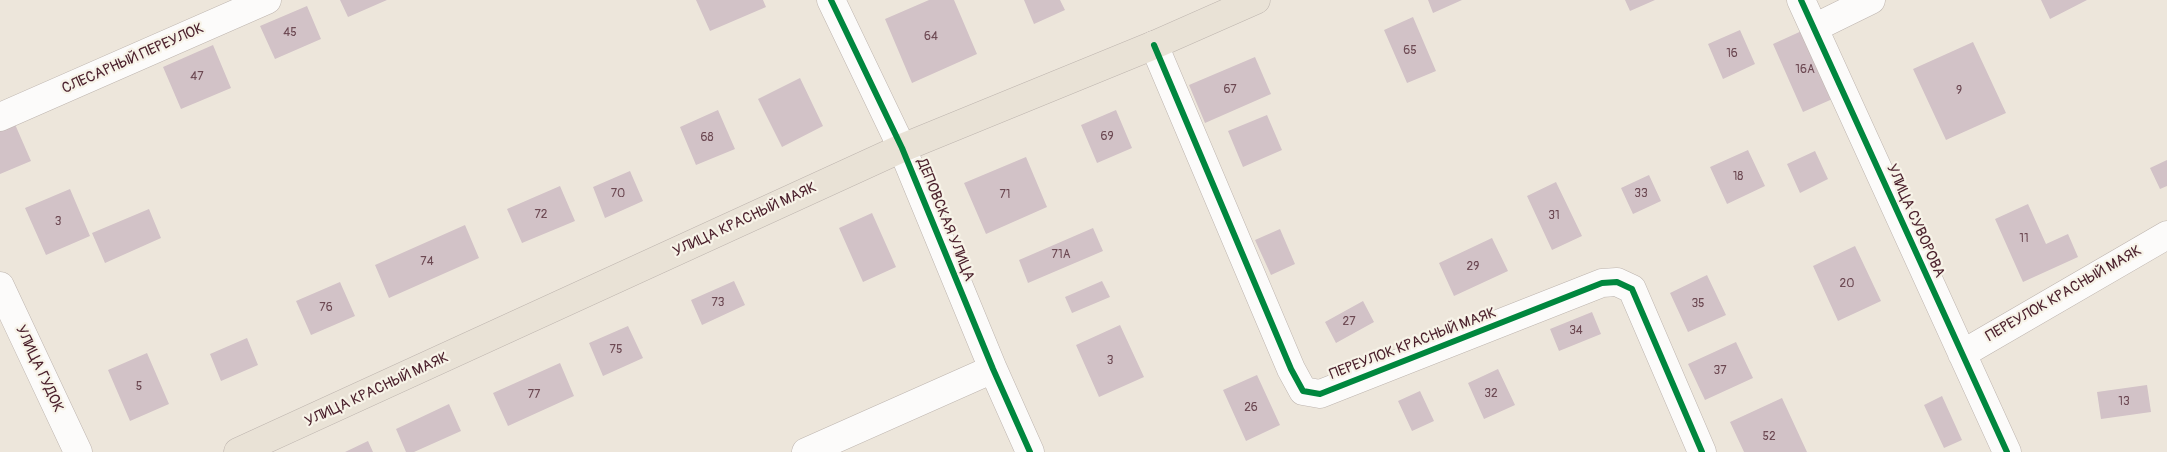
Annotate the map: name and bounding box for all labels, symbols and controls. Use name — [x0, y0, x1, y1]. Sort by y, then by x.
street label: СЛЕСАРНЫЙ ПЕРЕУЛОК — [59, 20, 207, 98]
house number: 45 — [283, 26, 297, 40]
house number: 64 — [924, 30, 938, 44]
house number: 65 — [1403, 44, 1417, 58]
house number: 16 — [1726, 47, 1738, 61]
house number: 16А — [1795, 63, 1815, 77]
house number: 47 — [190, 70, 204, 84]
house number: 67 — [1223, 83, 1237, 97]
house number: 9 — [1956, 84, 1962, 98]
house number: 69 — [1100, 130, 1114, 144]
house number: 68 — [700, 131, 714, 145]
street label: ДЕПОВСКАЯ УЛИЦА — [912, 156, 978, 284]
street label: УЛИЦА СУВОРОВА — [1882, 162, 1948, 280]
house number: 18 — [1733, 170, 1743, 184]
street label: УЛИЦА КРАСНЫЙ МАЯК — [670, 179, 820, 261]
house number: 70 — [611, 187, 625, 201]
house number: 33 — [1634, 187, 1648, 201]
house number: 71 — [999, 188, 1011, 202]
house number: 72 — [534, 208, 548, 222]
house number: 31 — [1548, 209, 1560, 223]
house number: 3 — [55, 215, 61, 229]
house number: 11 — [2019, 232, 2029, 246]
street label: ПЕРЕУЛОК КРАСНЫЙ МАЯК — [1983, 242, 2145, 346]
house number: 71А — [1052, 248, 1070, 262]
house number: 74 — [420, 255, 434, 269]
house number: 29 — [1467, 260, 1479, 274]
house number: 20 — [1840, 277, 1854, 291]
house number: 73 — [711, 296, 725, 310]
house number: 35 — [1691, 297, 1705, 311]
house number: 76 — [319, 301, 333, 315]
street label: ПЕРЕУЛОК КРАСНЫЙ МАЯК — [1327, 304, 1499, 384]
house number: 27 — [1342, 315, 1356, 329]
street label: УЛИЦА ГУДОК — [11, 323, 67, 415]
house number: 34 — [1569, 324, 1583, 338]
house number: 75 — [610, 343, 622, 357]
street label: УЛИЦА КРАСНЫЙ МАЯК — [302, 349, 452, 431]
house number: 3 — [1107, 354, 1113, 368]
house number: 37 — [1713, 364, 1727, 378]
house number: 5 — [136, 380, 142, 394]
house number: 32 — [1484, 387, 1498, 401]
house number: 77 — [528, 388, 540, 402]
house number: 13 — [2118, 395, 2130, 409]
house number: 26 — [1244, 401, 1258, 415]
house number: 52 — [1762, 430, 1776, 444]

